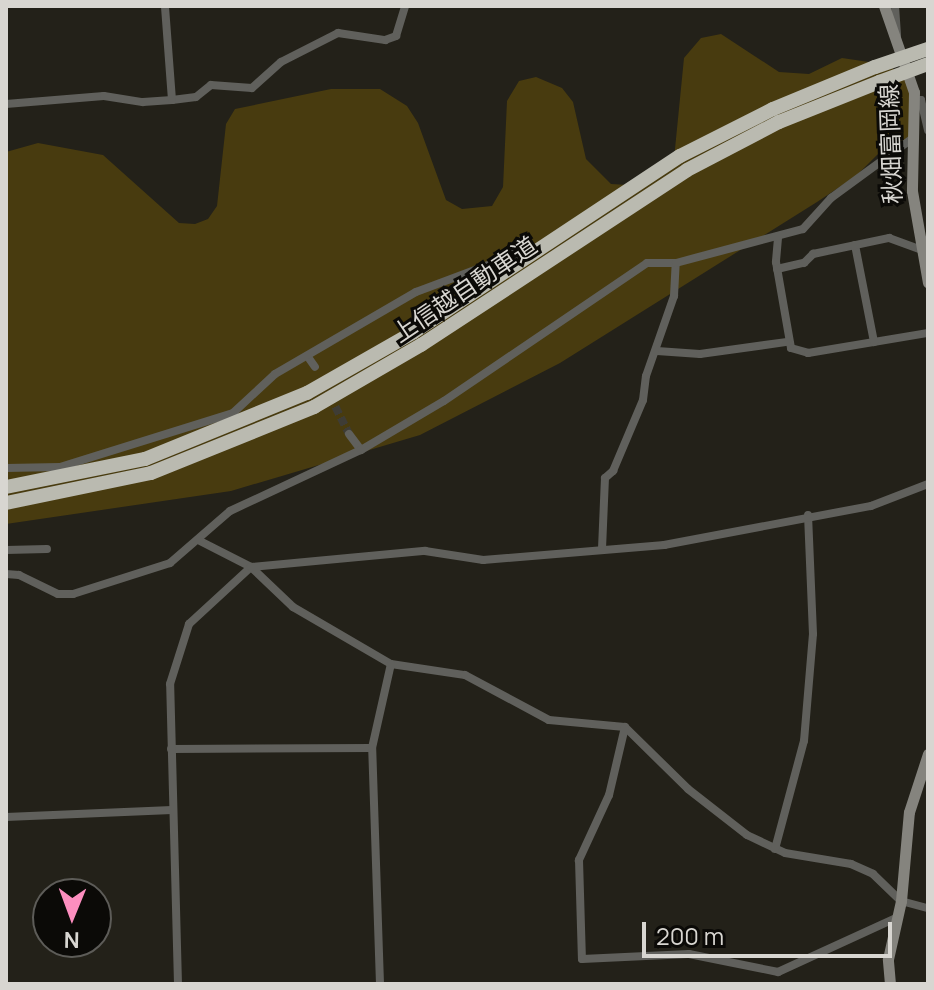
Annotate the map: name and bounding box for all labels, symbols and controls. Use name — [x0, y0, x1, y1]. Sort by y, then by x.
street label: 秋畑富岡線 — [874, 84, 906, 204]
street label: 上信越自動車道 — [386, 230, 542, 348]
north arrow — [32, 878, 112, 958]
scale bar — [646, 906, 896, 956]
text: 200 m — [656, 919, 724, 952]
text: N — [63, 925, 80, 955]

